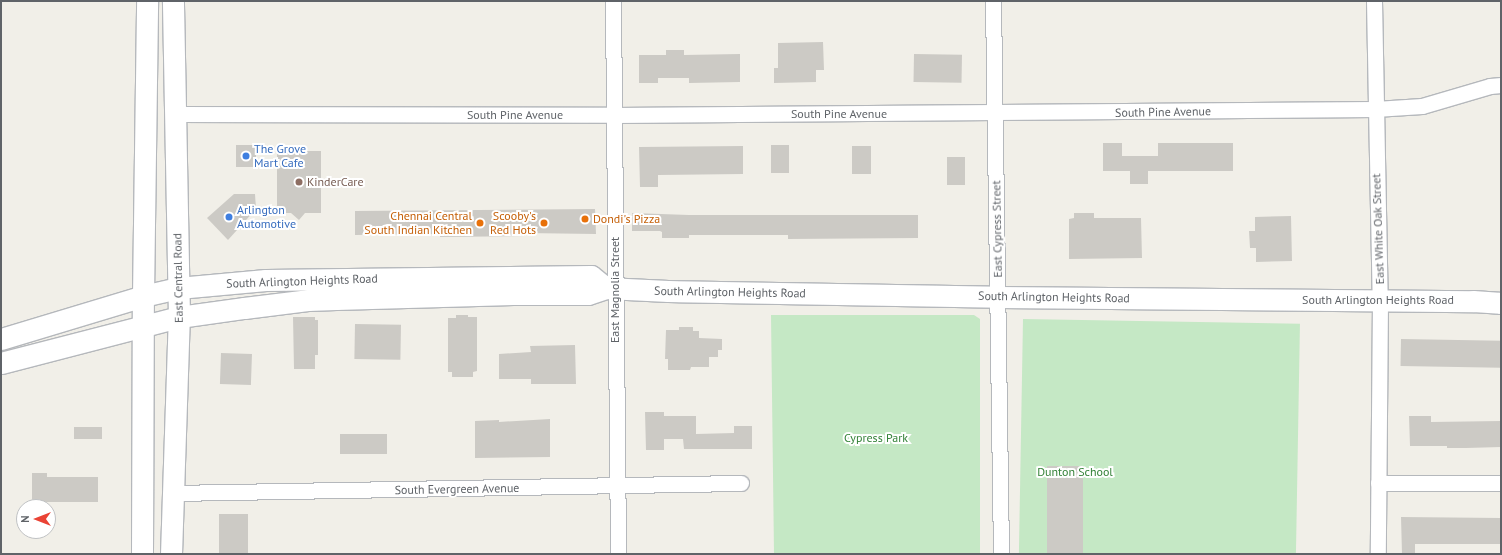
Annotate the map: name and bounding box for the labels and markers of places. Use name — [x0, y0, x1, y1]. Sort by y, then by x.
place label: The Grove Mart Cafe — [254, 142, 306, 170]
marker: The Grove Mart Cafe — [241, 151, 251, 161]
place label: KinderCare — [307, 175, 364, 189]
marker: KinderCare — [294, 177, 304, 187]
place label: Arlington Automotive — [237, 203, 296, 231]
place label: Chennai Central South Indian Kitchen — [364, 209, 472, 237]
place label: Scooby's Red Hots — [490, 209, 536, 237]
marker: Arlington Automotive — [224, 212, 234, 222]
place label: Dondi's Pizza — [593, 212, 660, 226]
marker: Dondi's Pizza — [580, 214, 590, 224]
marker: Chennai Central South Indian Kitchen — [475, 218, 485, 228]
marker: Scooby's Red Hots — [539, 218, 549, 228]

